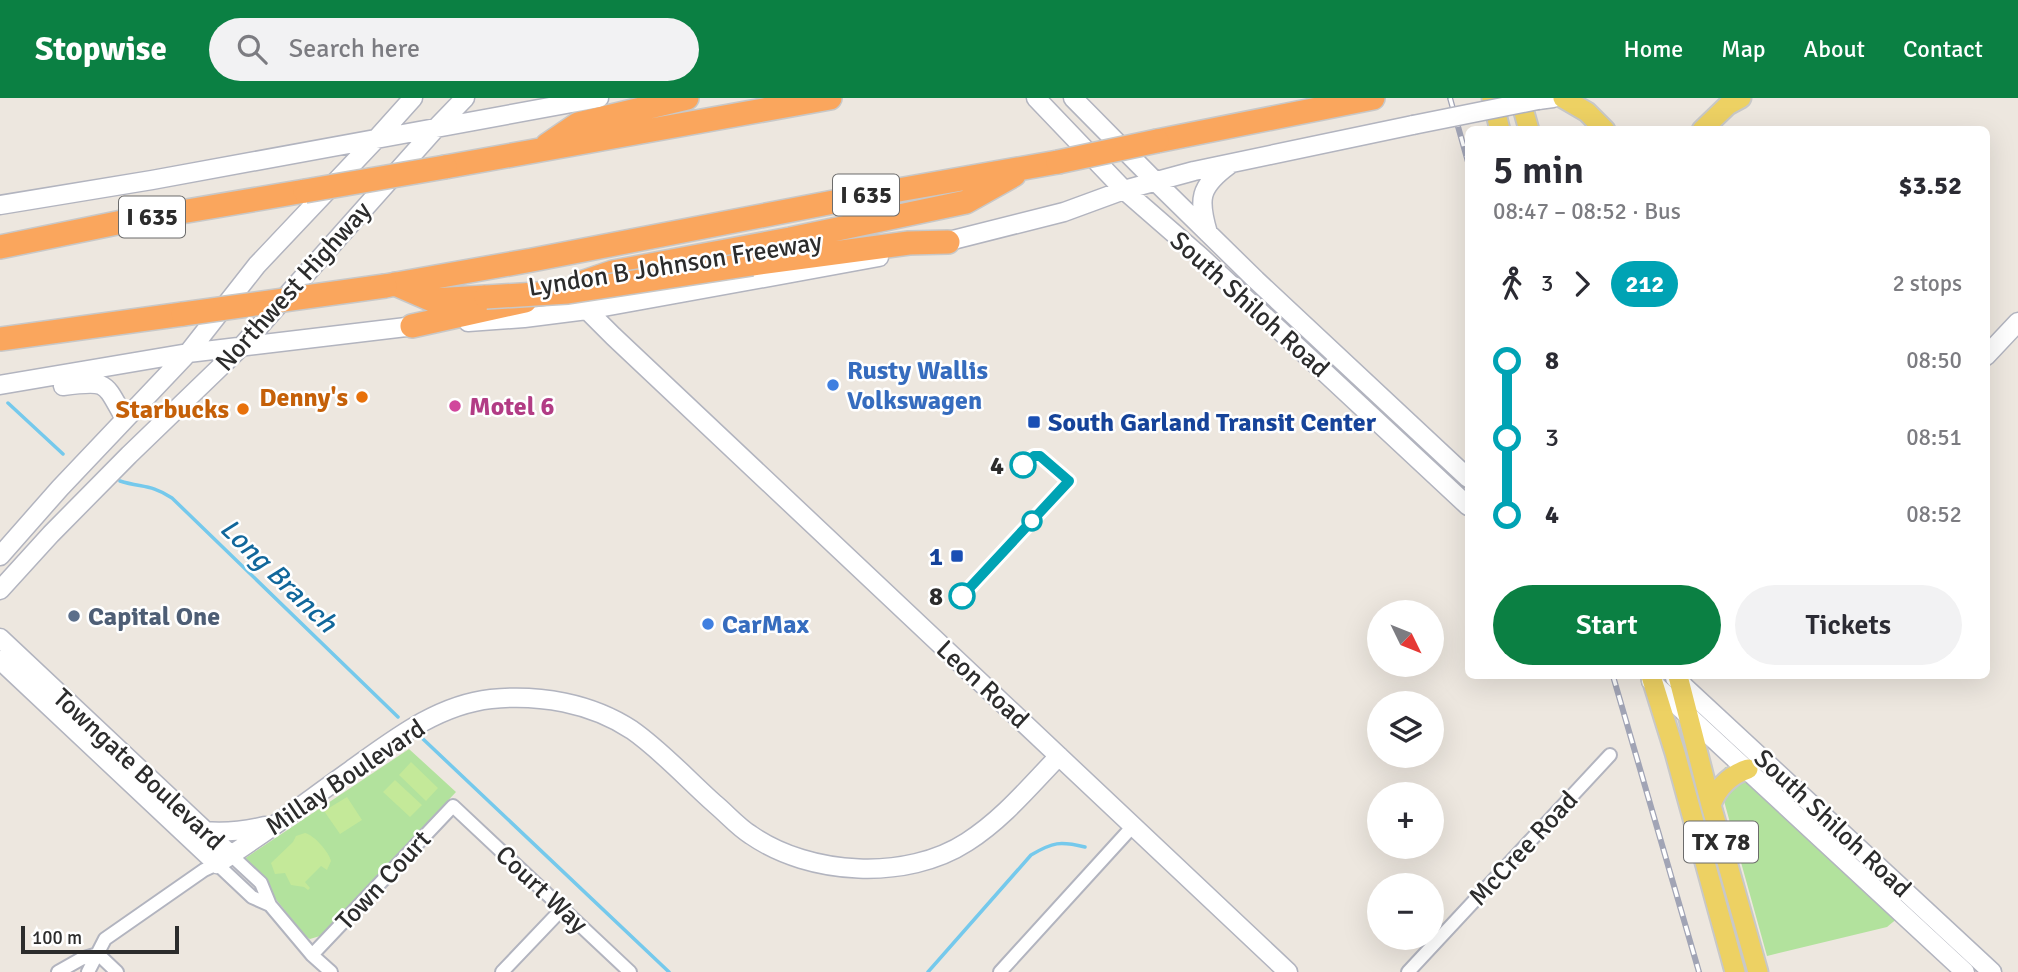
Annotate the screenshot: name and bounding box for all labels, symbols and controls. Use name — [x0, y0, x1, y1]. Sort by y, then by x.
search box — [209, 18, 699, 81]
text: Stopwise — [35, 29, 167, 70]
icon: search — [233, 30, 271, 68]
text: Search here — [289, 33, 420, 65]
text: Home — [1623, 34, 1683, 64]
text: Map — [1721, 34, 1766, 64]
text: About — [1804, 34, 1865, 64]
text: Contact — [1903, 34, 1983, 64]
text: 5 min — [1493, 147, 1584, 194]
text: $3.52 — [1898, 170, 1962, 202]
road number: I 635 — [833, 174, 899, 216]
street label: Northwest Highway — [209, 195, 378, 378]
road number: I 635 — [119, 196, 185, 238]
text: 08:47 – 08:52 · Bus — [1493, 197, 1681, 226]
street label: South Shiloh Road — [1163, 225, 1336, 385]
street label: Lyndon B Johnson Freeway — [526, 226, 824, 304]
icon: walk — [1493, 265, 1531, 303]
icon: forward — [1563, 265, 1601, 303]
text: 3 — [1541, 269, 1553, 298]
text: 212 — [1625, 269, 1664, 299]
text: 2 stops — [1892, 269, 1962, 298]
text: 8 — [1545, 345, 1559, 377]
text: 08:50 — [1906, 346, 1962, 375]
place label: Rusty Wallis Volkswagen — [847, 355, 988, 417]
marker: Rusty Wallis Volkswagen — [825, 377, 841, 393]
place label: Denny's — [259, 382, 348, 414]
marker: Denny's — [354, 389, 370, 405]
place label: Motel 6 — [469, 391, 555, 423]
place label: Starbucks — [116, 394, 229, 426]
marker: Motel 6 — [447, 398, 463, 414]
marker: Starbucks — [235, 401, 251, 417]
place label: South Garland Transit Center — [1048, 407, 1377, 439]
marker: South Garland Transit Center — [1026, 414, 1042, 430]
text: 3 — [1545, 422, 1559, 454]
text: 08:51 — [1906, 423, 1962, 452]
place label: 4 — [990, 450, 1004, 482]
marker: 4 — [1010, 452, 1036, 478]
text: 4 — [1545, 499, 1559, 531]
text: 08:52 — [1906, 500, 1962, 529]
unlabelled marker — [1022, 511, 1042, 531]
water label: Long Branch — [213, 512, 344, 640]
place label: 1 — [929, 541, 943, 573]
marker: 1 — [949, 548, 965, 564]
place label: 8 — [929, 581, 943, 613]
marker: 8 — [949, 583, 975, 609]
button: Start — [1493, 585, 1721, 665]
button: Tickets — [1735, 585, 1962, 665]
north arrow — [1367, 600, 1444, 677]
map controls — [1367, 600, 1444, 950]
place label: Capital One — [88, 601, 220, 633]
marker: Capital One — [66, 608, 82, 624]
place label: CarMax — [722, 609, 809, 641]
marker: CarMax — [700, 616, 716, 632]
street label: Leon Road — [929, 634, 1035, 736]
street label: Towngate Boulevard — [46, 682, 231, 857]
button: layers — [1367, 691, 1444, 768]
street label: Millay Boulevard — [260, 713, 431, 843]
street label: South Shiloh Road — [1747, 743, 1918, 905]
button: + — [1367, 782, 1444, 859]
street label: McCree Road — [1462, 785, 1585, 913]
road number: TX 78 — [1684, 822, 1758, 862]
street label: Town Court — [329, 824, 438, 937]
street label: Court Way — [489, 839, 594, 940]
button: − — [1367, 873, 1444, 950]
scale bar — [21, 923, 178, 955]
text: 100 m — [32, 926, 82, 950]

